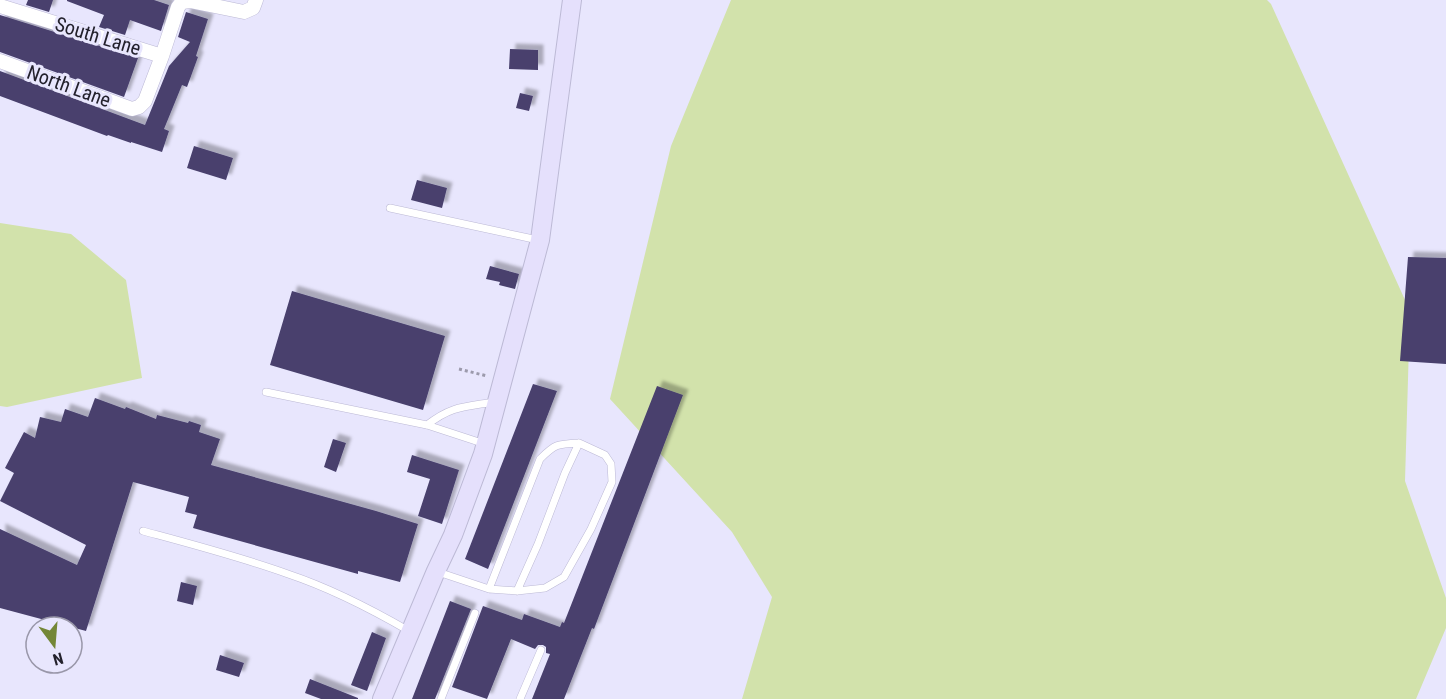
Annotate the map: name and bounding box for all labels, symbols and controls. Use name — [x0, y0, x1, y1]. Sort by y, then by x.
street label: South Lane — [52, 12, 144, 60]
street label: North Lane — [24, 60, 114, 112]
north arrow — [24, 615, 84, 675]
text: N — [51, 648, 65, 669]

